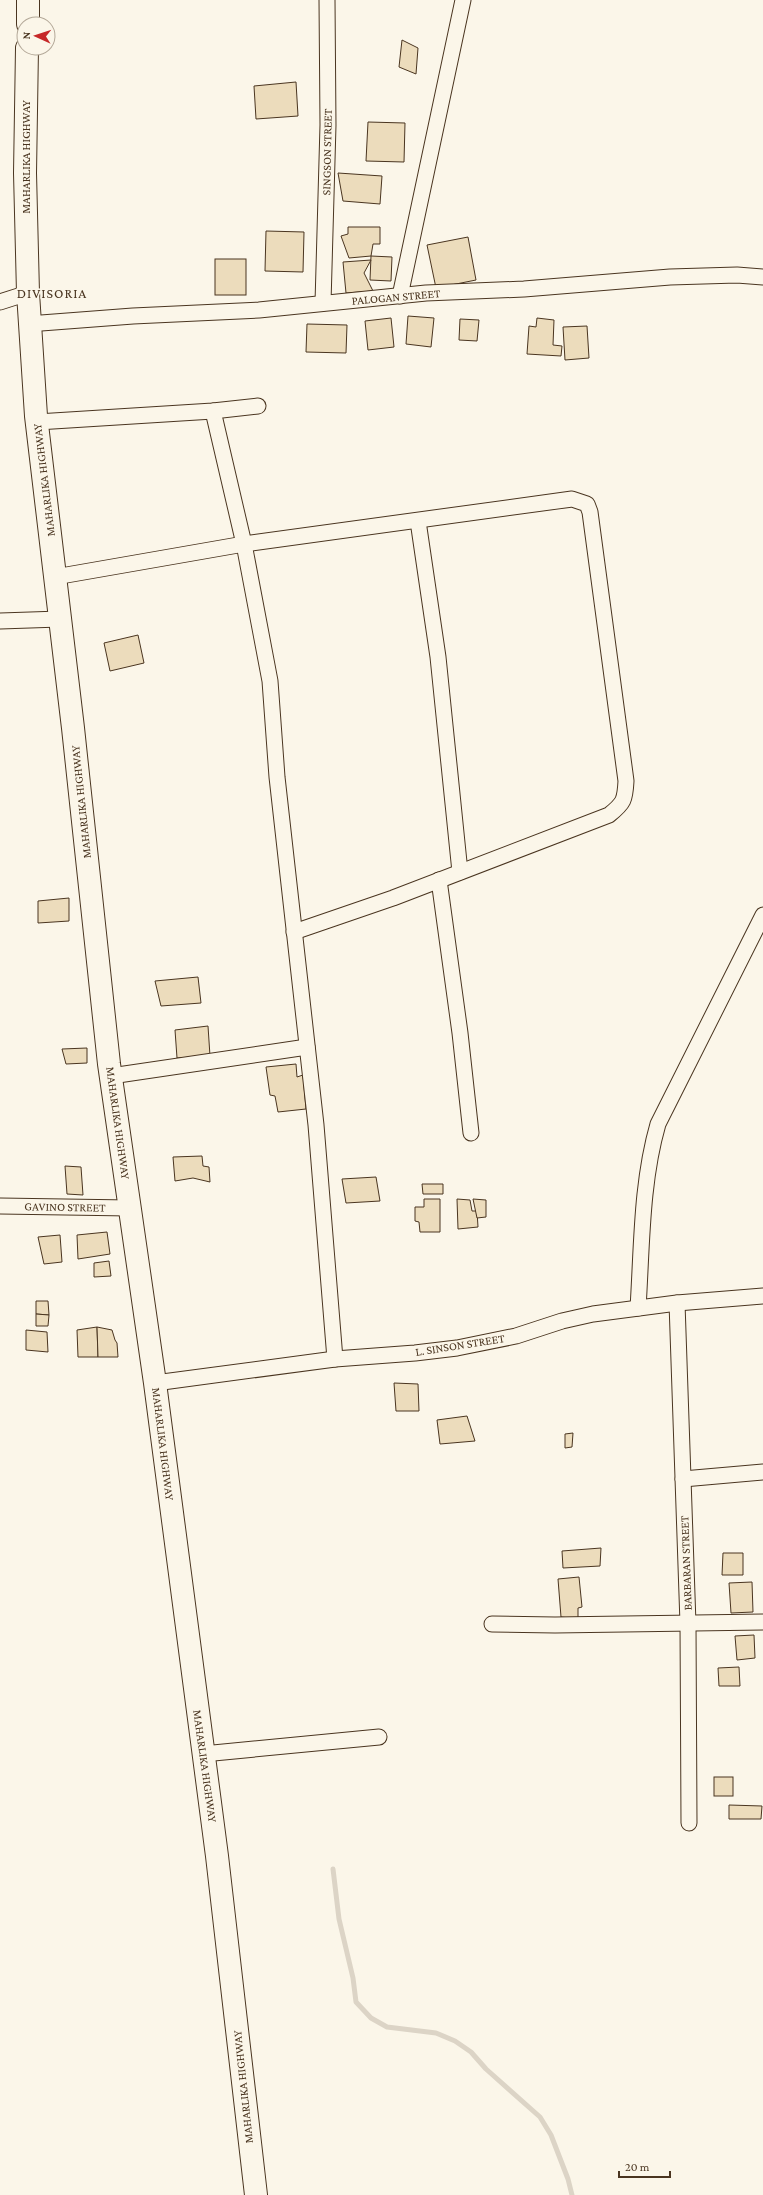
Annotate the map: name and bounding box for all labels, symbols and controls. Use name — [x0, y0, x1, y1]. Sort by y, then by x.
north arrow — [16, 16, 56, 56]
text: N — [20, 31, 32, 40]
street label: MAHARLIKA HIGHWAY — [19, 99, 33, 214]
street label: SINGSON STREET — [319, 108, 335, 196]
district label: DIVISORIA — [17, 285, 87, 301]
street label: PALOGAN STREET — [351, 286, 442, 308]
street label: MAHARLIKA HIGHWAY — [30, 422, 58, 537]
street label: MAHARLIKA HIGHWAY — [68, 744, 94, 859]
street label: MAHARLIKA HIGHWAY — [103, 1066, 133, 1181]
street label: GAVINO STREET — [24, 1199, 106, 1215]
street label: L. SINSON STREET — [414, 1331, 506, 1359]
street label: MAHARLIKA HIGHWAY — [149, 1387, 177, 1502]
street label: BARBARAN STREET — [677, 1515, 695, 1611]
street label: MAHARLIKA HIGHWAY — [190, 1709, 220, 1824]
street label: MAHARLIKA HIGHWAY — [230, 2029, 256, 2144]
scale bar — [619, 2153, 670, 2179]
text: 20 m — [625, 2160, 650, 2174]

